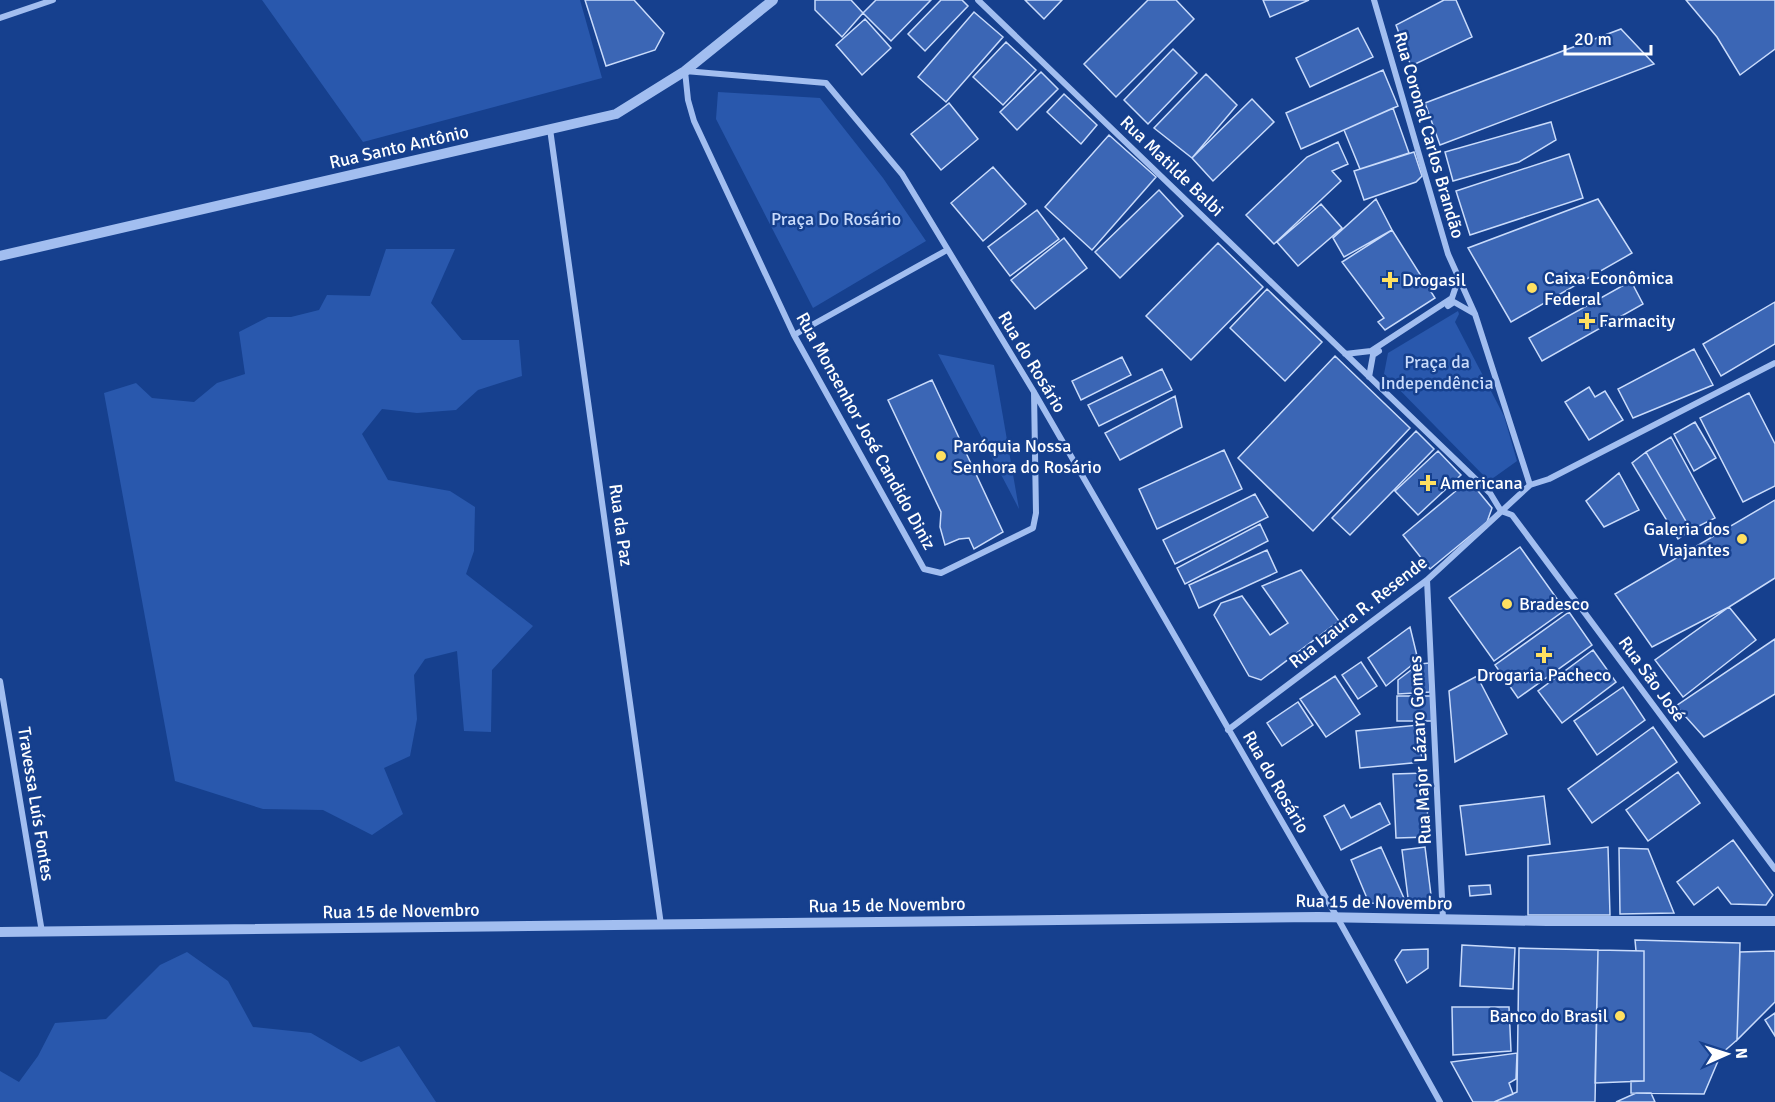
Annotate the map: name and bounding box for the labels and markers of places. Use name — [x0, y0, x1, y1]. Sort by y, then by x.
place label: Caixa Econômica Federal — [1544, 267, 1674, 310]
place label: Drogasil — [1402, 269, 1466, 291]
marker: Drogasil — [1383, 273, 1397, 287]
marker: Caixa Econômica Federal — [1525, 281, 1539, 295]
place label: Farmacity — [1599, 310, 1676, 332]
marker: Farmacity — [1580, 314, 1594, 328]
place label: Paróquia Nossa Senhora do Rosário — [953, 435, 1102, 478]
marker: Paróquia Nossa Senhora do Rosário — [934, 449, 948, 463]
place label: Americana — [1440, 472, 1523, 494]
marker: Americana — [1421, 476, 1435, 490]
place label: Galeria dos Viajantes — [1644, 518, 1730, 561]
marker: Galeria dos Viajantes — [1735, 532, 1749, 546]
place label: Bradesco — [1519, 593, 1589, 615]
marker: Bradesco — [1500, 597, 1514, 611]
marker: Drogaria Pacheco — [1537, 648, 1551, 662]
place label: Drogaria Pacheco — [1477, 664, 1611, 686]
place label: Banco do Brasil — [1489, 1005, 1608, 1027]
marker: Banco do Brasil — [1613, 1009, 1627, 1023]

